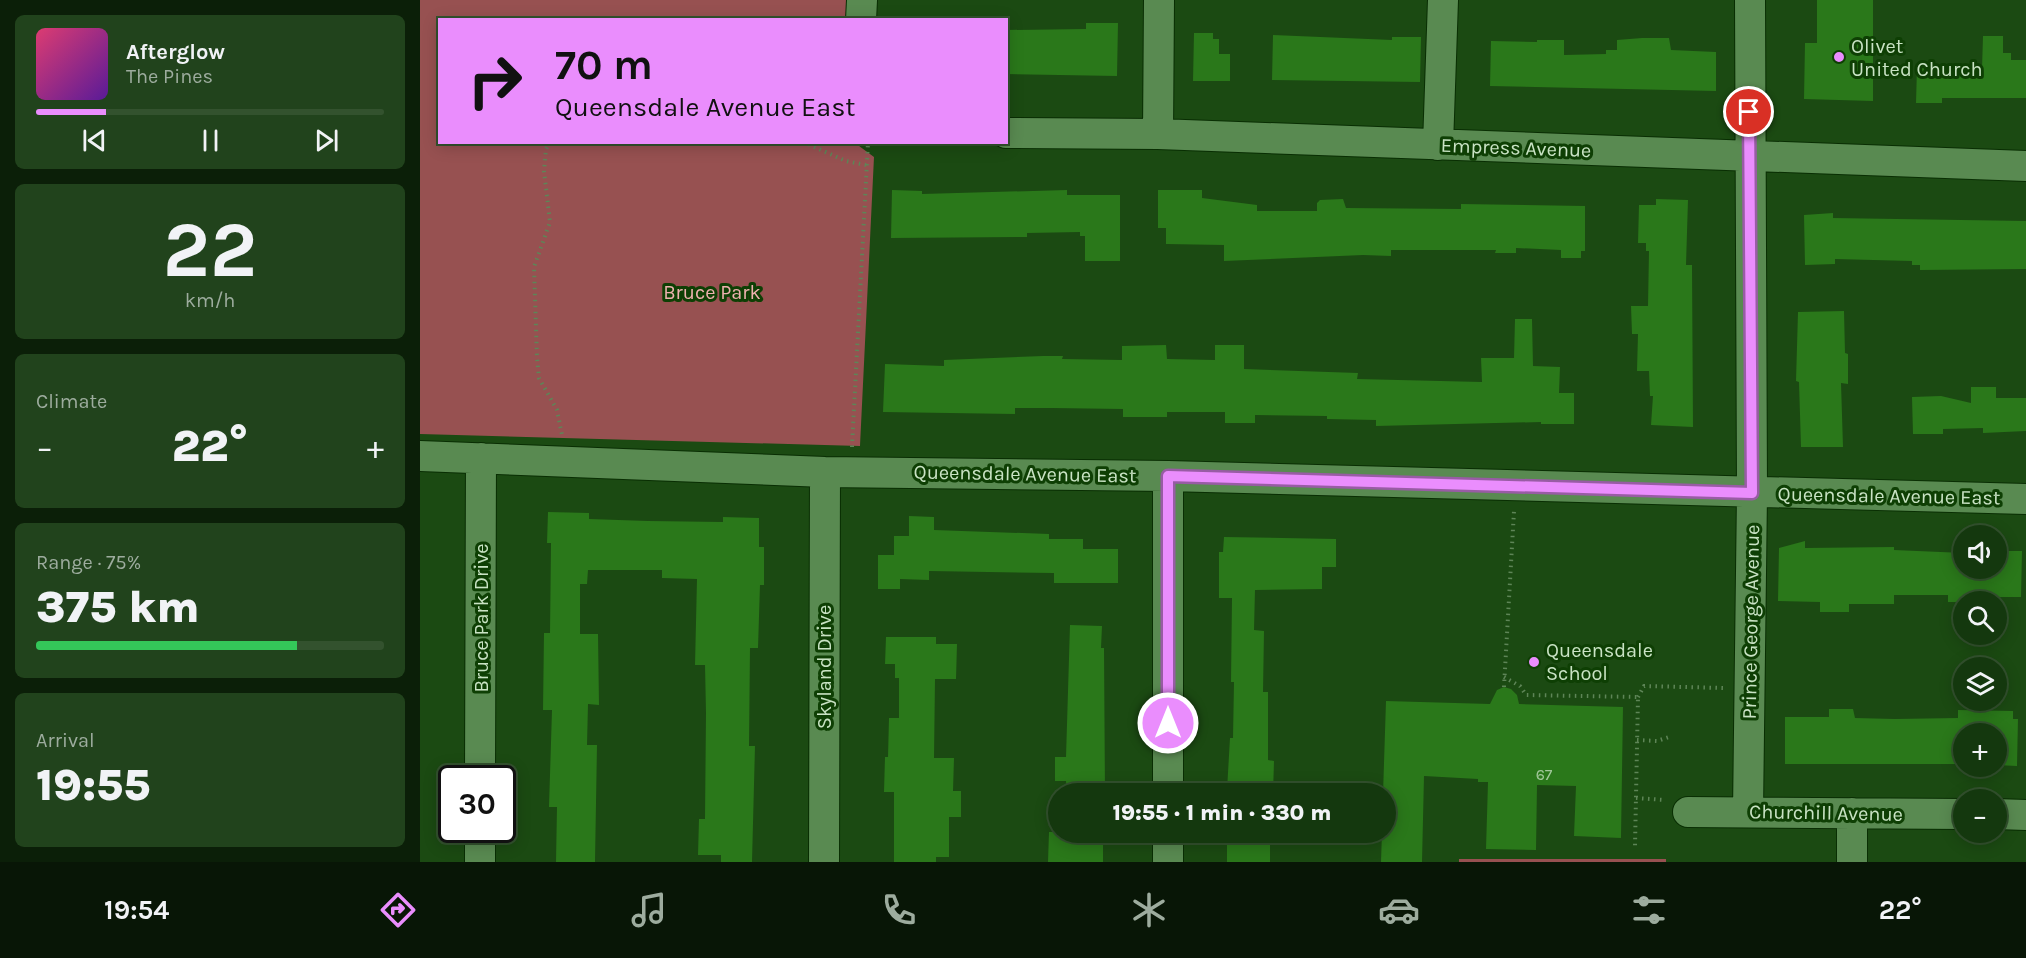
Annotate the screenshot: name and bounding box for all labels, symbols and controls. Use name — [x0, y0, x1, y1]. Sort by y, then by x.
place label: Olivet United Church — [1851, 35, 1983, 81]
text: Afterglow — [126, 39, 225, 65]
text: 70 m — [555, 40, 653, 90]
icon: right — [456, 42, 534, 120]
marker: Olivet United Church — [1832, 50, 1846, 64]
text: The Pines — [126, 65, 213, 88]
pin — [1723, 86, 1774, 137]
text: Queensdale Avenue East — [555, 91, 856, 123]
icon: arrive — [1732, 95, 1765, 128]
icon: previous — [78, 124, 111, 157]
icon: pause — [194, 124, 227, 157]
icon: next — [310, 124, 343, 157]
street label: Empress Avenue — [1440, 134, 1592, 162]
text: 22 — [163, 204, 257, 296]
park label: Bruce Park — [663, 281, 761, 304]
text: km/h — [185, 289, 235, 312]
text: Climate — [36, 390, 107, 413]
text: 22° — [172, 420, 248, 472]
text: − — [36, 428, 53, 466]
text: + — [367, 428, 384, 466]
street label: Queensdale Avenue East — [914, 461, 1137, 487]
street label: Queensdale Avenue East — [1778, 483, 2001, 509]
street label: Prince George Avenue — [1738, 524, 1764, 720]
map controls — [1953, 525, 2007, 843]
button: sound — [1953, 525, 2007, 579]
street label: Bruce Park Drive — [470, 543, 493, 693]
text: Range · 75% — [36, 551, 141, 574]
text: 375 km — [36, 581, 200, 633]
button: search — [1953, 591, 2007, 645]
street label: Skyland Drive — [813, 605, 836, 729]
place label: Queensdale School — [1546, 639, 1653, 685]
marker: Queensdale School — [1527, 655, 1541, 669]
button: layers — [1953, 657, 2007, 711]
position arrow — [1136, 691, 1200, 755]
button: + — [1953, 723, 2007, 777]
text: Arrival — [36, 729, 95, 752]
text: 19:55 — [36, 759, 150, 811]
speed limit sign: 30 — [438, 765, 516, 843]
house number: 67 — [1536, 765, 1553, 784]
button: − — [1953, 789, 2007, 843]
text: 19:55 · 1 min · 330 m — [1112, 800, 1332, 826]
street label: Churchill Avenue — [1749, 800, 1903, 826]
icon: directions — [377, 889, 419, 931]
icon: music — [628, 889, 670, 931]
icon: phone — [878, 889, 920, 931]
icon: climate — [1128, 889, 1170, 931]
icon: car — [1378, 889, 1420, 931]
icon: filters — [1628, 889, 1670, 931]
text: 19:54 — [104, 894, 169, 926]
text: 22° — [1879, 894, 1922, 926]

